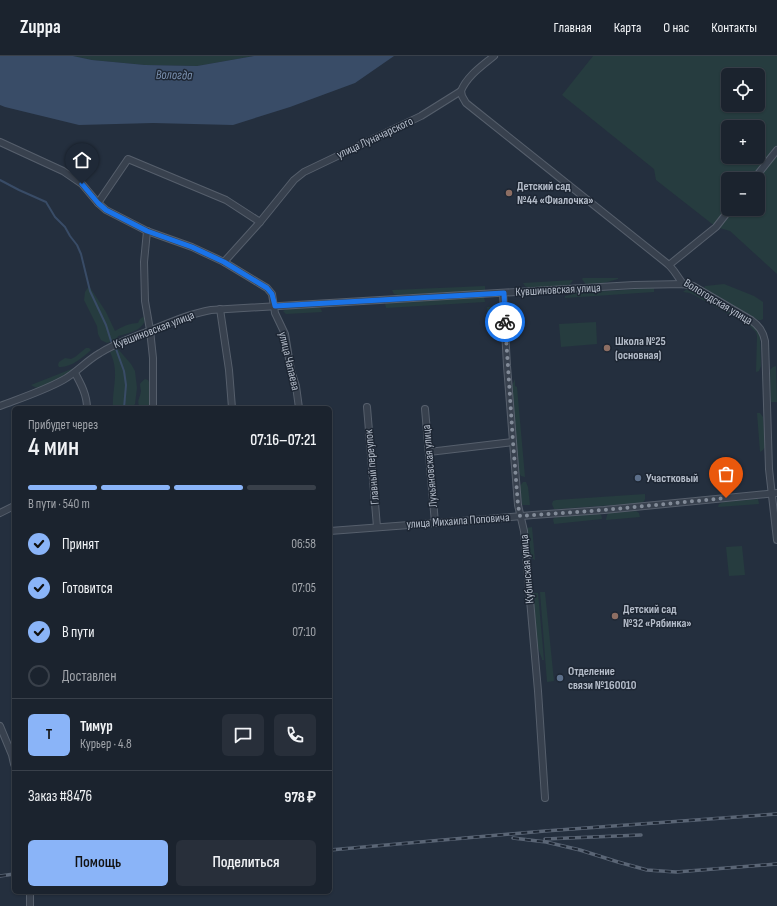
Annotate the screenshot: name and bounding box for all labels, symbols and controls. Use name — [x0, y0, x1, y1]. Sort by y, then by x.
text: Zuppa — [20, 16, 61, 39]
text: Главная — [554, 19, 592, 36]
text: Карта — [614, 19, 641, 36]
text: О нас — [663, 19, 689, 36]
text: Контакты — [711, 19, 757, 36]
water label: Вологда — [156, 67, 193, 83]
map controls — [721, 68, 765, 216]
button: locate — [721, 68, 765, 112]
street label: улица Луначарского — [334, 114, 416, 162]
button: + — [721, 120, 765, 164]
pin — [65, 143, 99, 184]
icon: home — [71, 149, 93, 171]
button: − — [721, 172, 765, 216]
place label: Детский сад №44 «Фиалочка» — [517, 179, 594, 208]
marker: Детский сад №44 «Фиалочка» — [504, 188, 514, 198]
street label: Вологодская улица — [681, 276, 755, 329]
street label: Кувшиновская улица — [515, 280, 601, 300]
courier — [485, 302, 525, 342]
street label: Кувшиновская улица — [111, 308, 197, 352]
icon: bike — [494, 311, 516, 333]
street label: улица Чапаева — [275, 330, 303, 392]
place label: Школа №25 (основная) — [615, 334, 666, 363]
marker: Школа №25 (основная) — [602, 343, 612, 353]
text: Прибудет через — [28, 417, 98, 433]
street label: Лукьяновская улица — [419, 424, 441, 508]
street label: Главный переулок — [361, 428, 383, 505]
text: 07:16–07:21 — [250, 431, 316, 450]
text: 4 мин — [28, 432, 79, 463]
pin — [709, 457, 743, 498]
icon: bag — [715, 463, 737, 485]
place label: Участковый — [646, 471, 698, 486]
marker: Участковый — [633, 473, 643, 483]
text: В пути · 540 m — [28, 496, 90, 512]
street label: улица Михаила Поповича — [406, 510, 510, 532]
icon: check — [28, 533, 50, 555]
street label: Кубинская улица — [516, 534, 537, 604]
text: Принят — [62, 535, 99, 554]
text: 06:58 — [291, 536, 316, 552]
icon: check — [28, 577, 50, 599]
text: Готовится — [62, 579, 113, 598]
text: 07:05 — [292, 580, 316, 596]
place label: Детский сад №32 «Рябинка» — [623, 602, 692, 631]
marker: Детский сад №32 «Рябинка» — [610, 611, 620, 621]
icon: check — [28, 621, 50, 643]
text: В пути — [62, 623, 94, 642]
text: 07:10 — [292, 624, 316, 640]
place label: Отделение связи №160010 — [568, 664, 637, 693]
text: Доставлен — [62, 667, 116, 686]
marker: Отделение связи №160010 — [555, 673, 565, 683]
button: chat — [222, 714, 264, 756]
button: phone — [274, 714, 316, 756]
text: Тимур — [80, 717, 113, 736]
text: Т — [46, 725, 52, 744]
text: Курьер · 4.8 — [80, 736, 132, 752]
text: Заказ #8476 — [28, 787, 92, 806]
text: 978 ₽ — [284, 788, 316, 807]
button: Помощь — [28, 840, 168, 886]
button: Поделиться — [176, 840, 316, 886]

